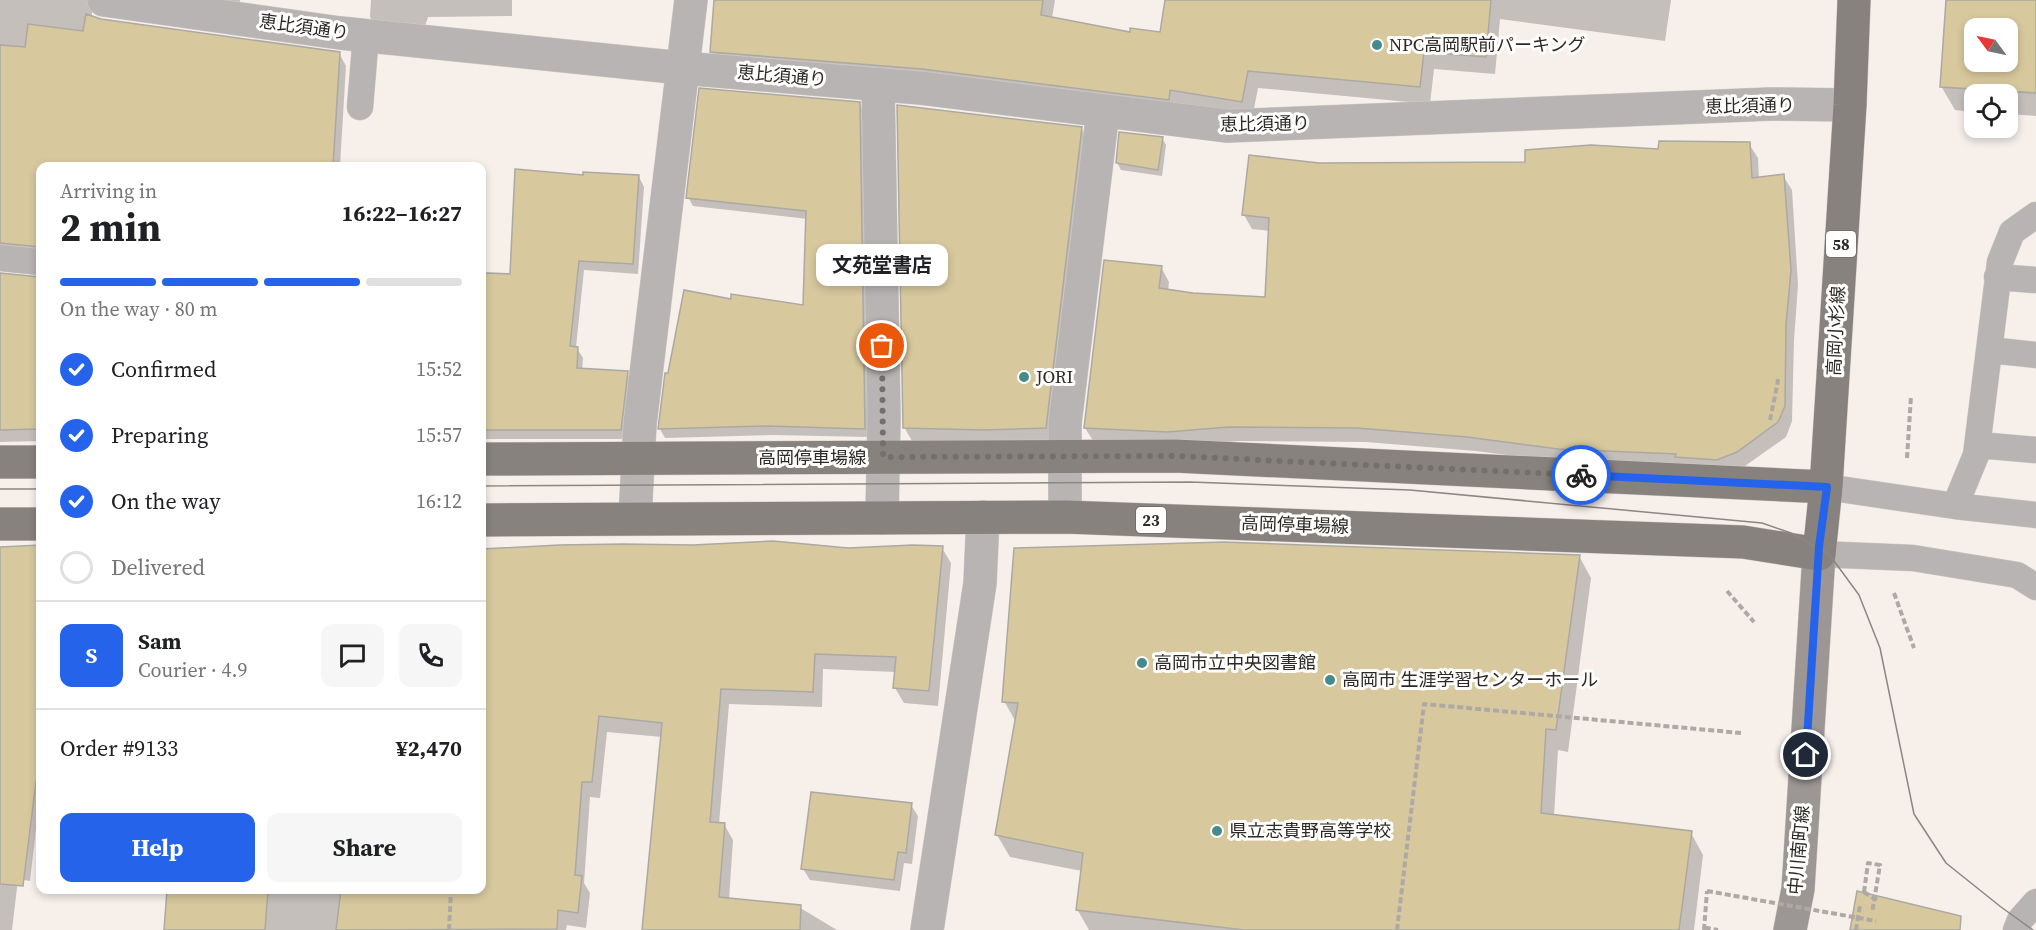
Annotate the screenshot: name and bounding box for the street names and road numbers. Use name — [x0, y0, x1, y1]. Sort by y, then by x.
street label: 恵比須通り — [258, 8, 350, 45]
street label: 恵比須通り — [736, 59, 828, 92]
street label: 恵比須通り — [1705, 92, 1795, 119]
street label: 恵比須通り — [1220, 110, 1310, 137]
road number: 58 — [1826, 231, 1856, 257]
street label: 高岡小杉線 — [1821, 285, 1850, 377]
street label: 高岡停車場線 — [758, 445, 866, 470]
road number: 23 — [1136, 507, 1166, 533]
street label: 高岡停車場線 — [1241, 510, 1349, 539]
street label: 中川南町線 — [1782, 804, 1815, 896]

